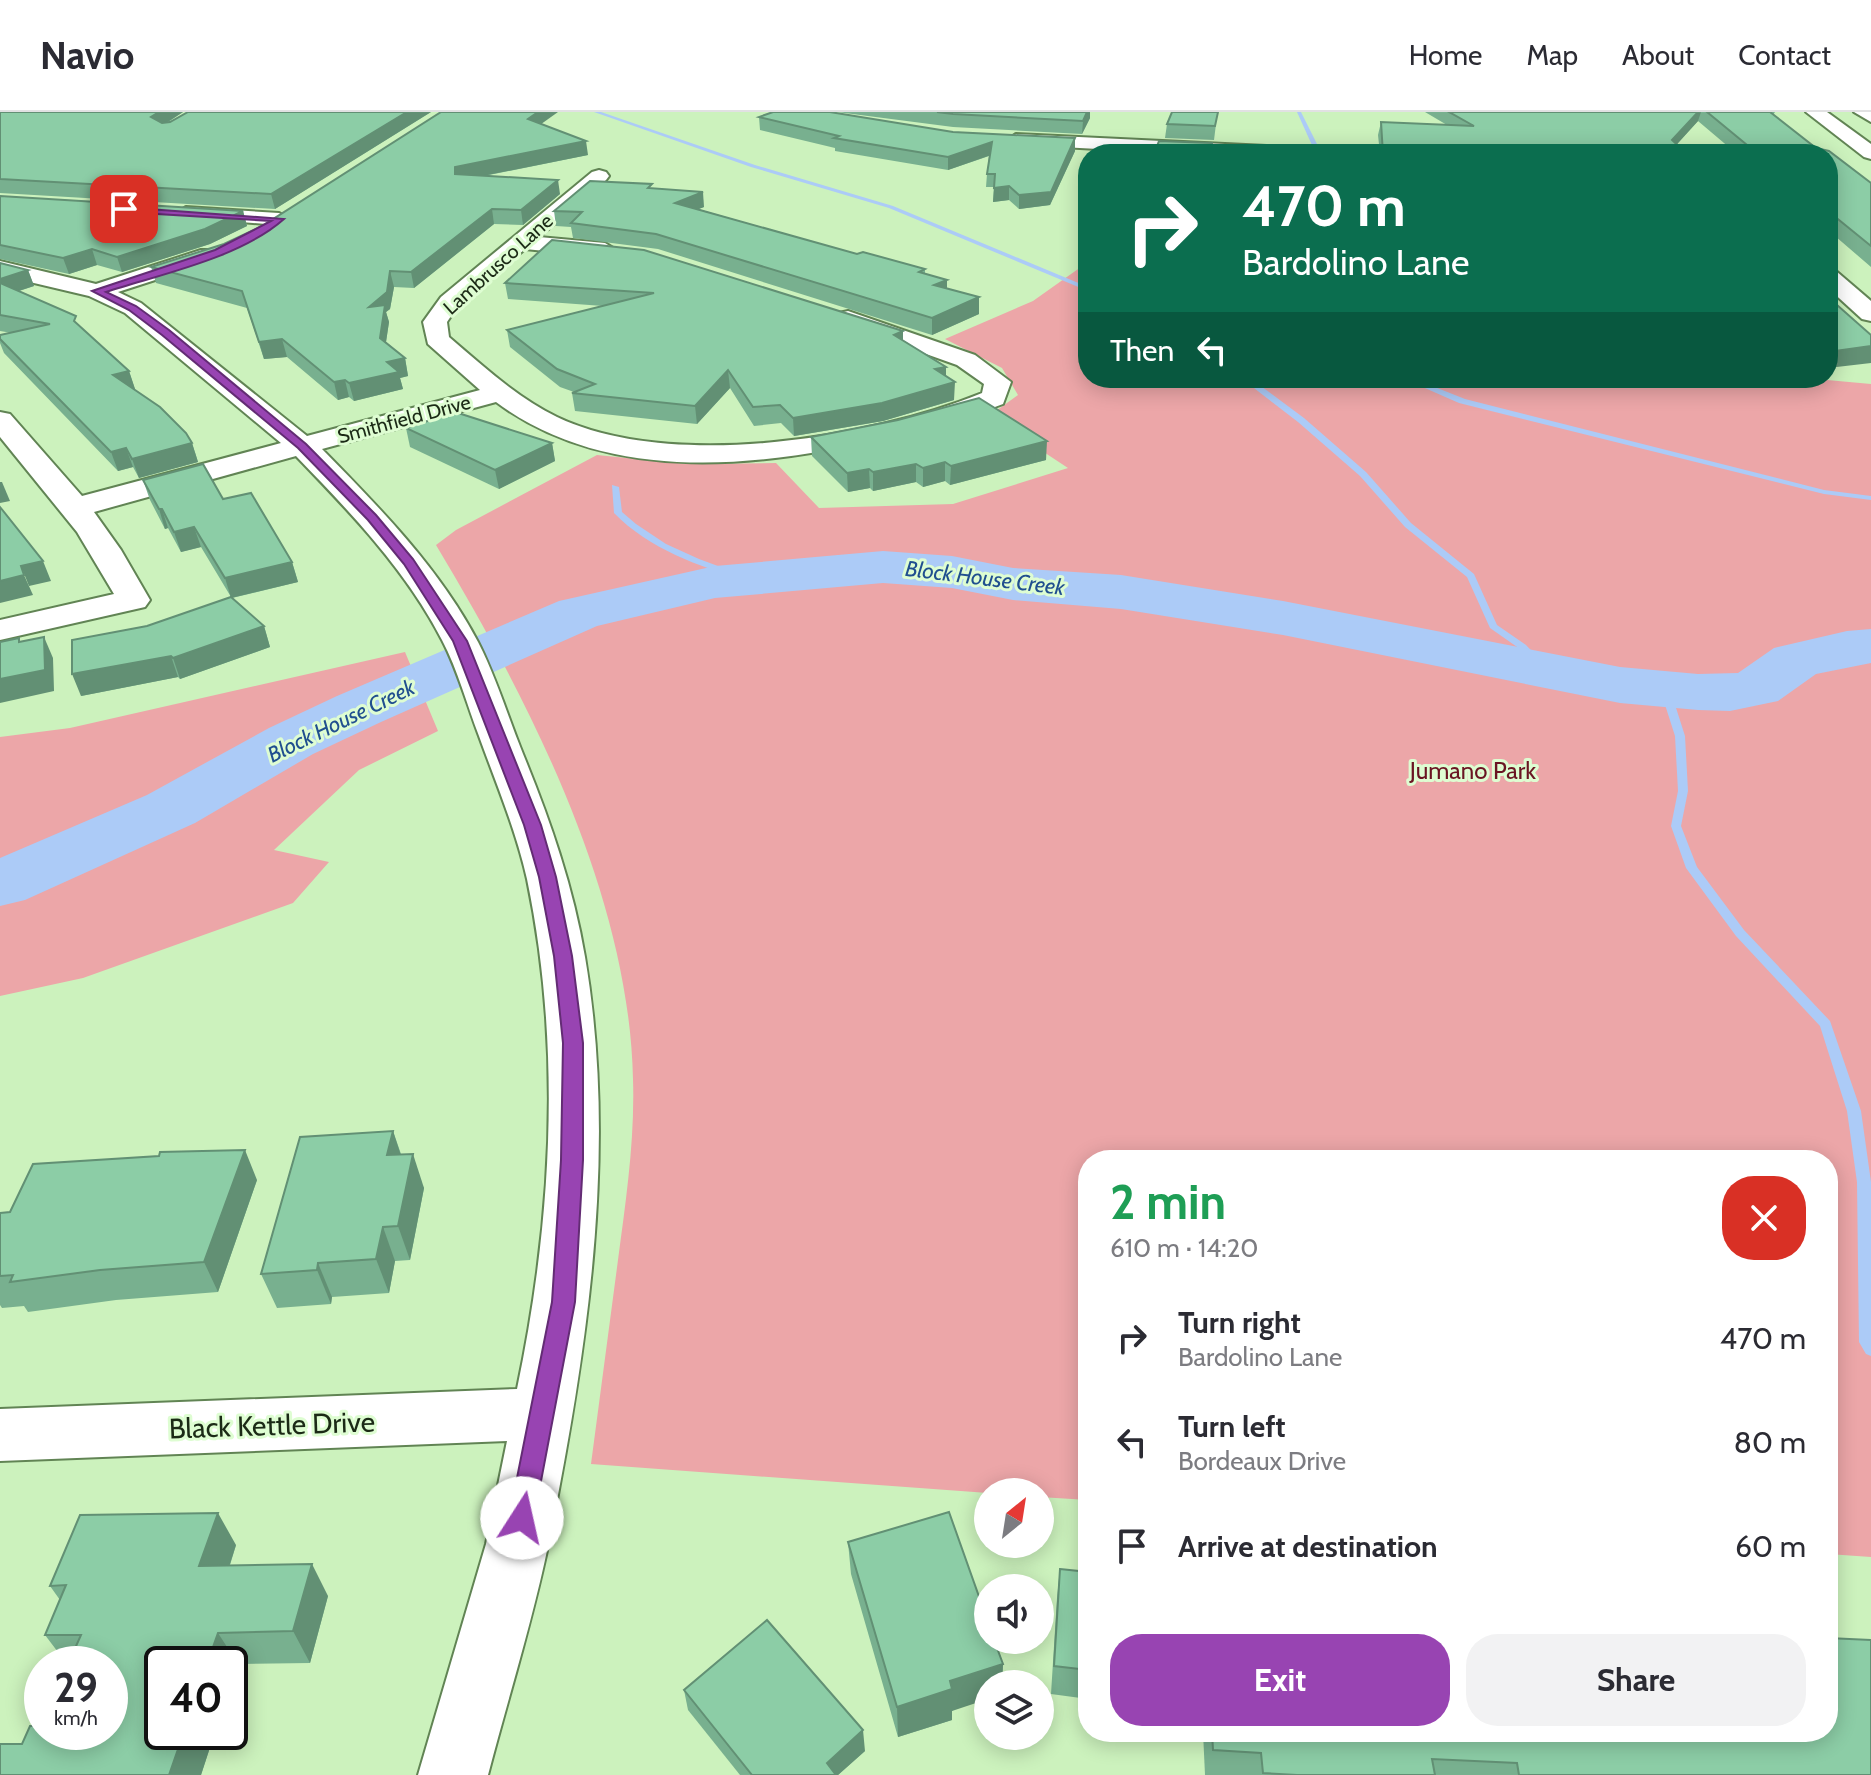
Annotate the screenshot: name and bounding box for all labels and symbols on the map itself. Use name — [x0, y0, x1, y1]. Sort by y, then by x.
pin — [90, 175, 158, 243]
street label: Lambrusco Lane — [438, 209, 558, 319]
street label: Smithfield Drive — [335, 390, 473, 448]
water label: Block House Creek — [904, 555, 1067, 601]
water label: Block House Creek — [263, 673, 420, 768]
park label: Jumano Park — [1409, 756, 1536, 785]
street label: Black Kettle Drive — [168, 1404, 376, 1446]
position arrow — [480, 1476, 564, 1560]
north arrow — [974, 1478, 1054, 1558]
speed limit sign: 40 — [144, 1646, 248, 1750]

